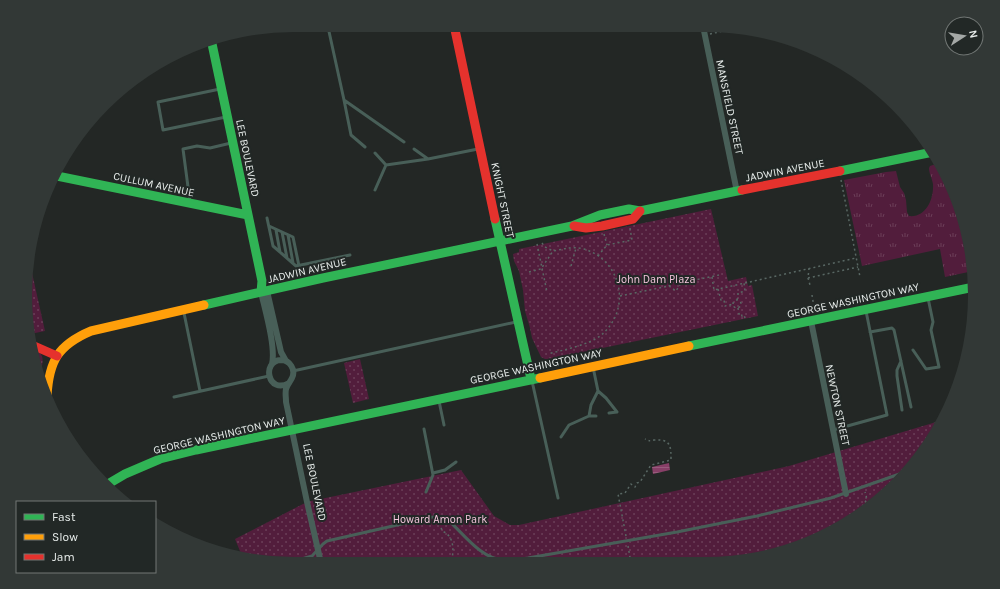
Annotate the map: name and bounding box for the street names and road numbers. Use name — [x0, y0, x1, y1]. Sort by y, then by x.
street label: MANSFIELD STREET — [713, 58, 746, 156]
street label: LEE BOULEVARD — [233, 118, 262, 198]
street label: JADWIN AVENUE — [744, 156, 826, 185]
street label: KNIGHT STREET — [488, 161, 517, 239]
street label: CULLUM AVENUE — [112, 170, 196, 199]
street label: JADWIN AVENUE — [267, 255, 348, 286]
street label: GEORGE WASHINGTON WAY — [786, 280, 920, 321]
street label: GEORGE WASHINGTON WAY — [469, 346, 603, 387]
street label: NEWTON STREET — [823, 363, 853, 448]
street label: GEORGE WASHINGTON WAY — [152, 414, 286, 457]
street label: LEE BOULEVARD — [300, 442, 329, 522]

